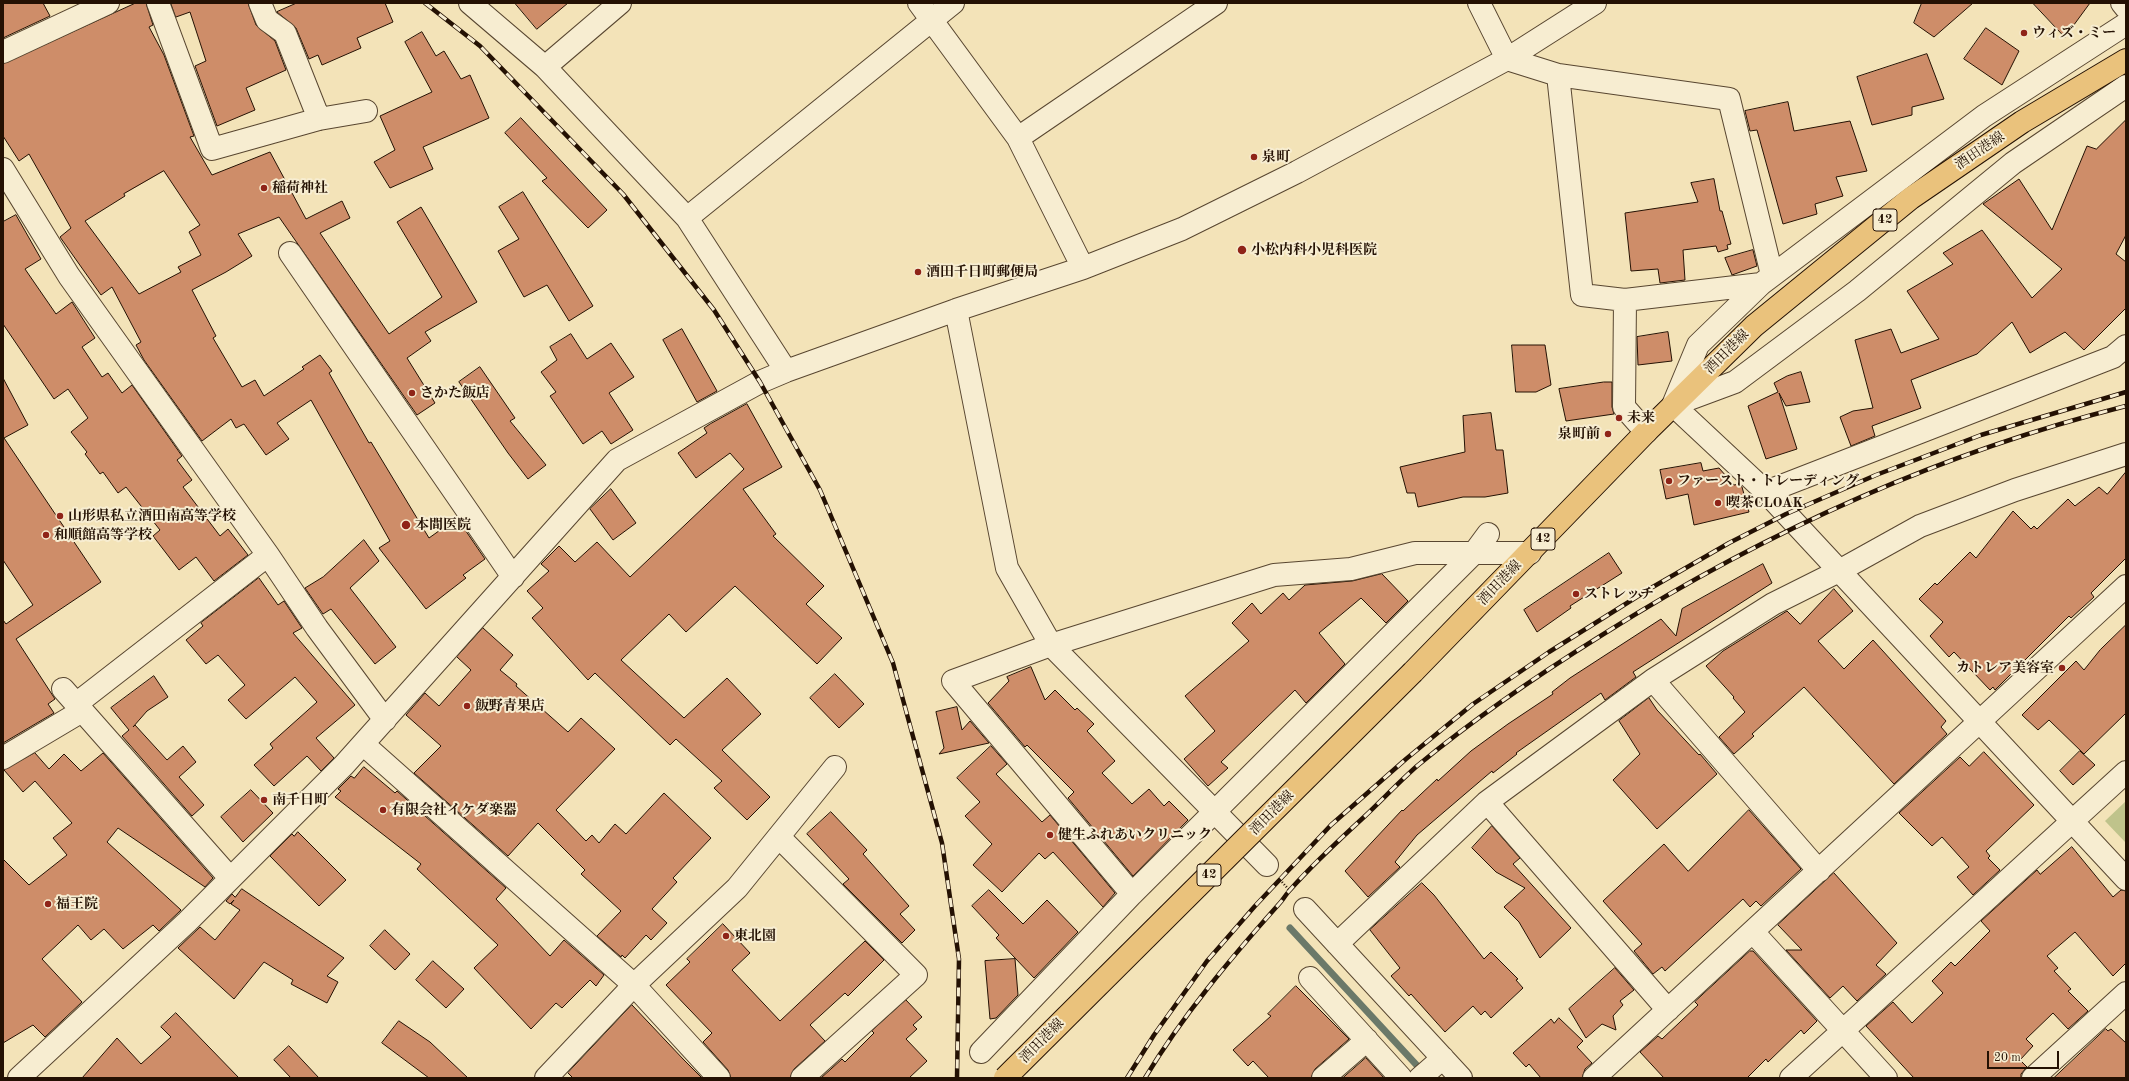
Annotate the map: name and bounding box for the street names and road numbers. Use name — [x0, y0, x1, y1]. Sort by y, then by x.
street label: 酒田港線 — [1952, 128, 2008, 174]
road number: 42 — [1873, 209, 1897, 231]
street label: 酒田港線 — [1701, 326, 1753, 378]
road number: 42 — [1531, 528, 1555, 550]
street label: 酒田港線 — [1475, 557, 1525, 609]
street label: 酒田港線 — [1246, 787, 1298, 839]
road number: 42 — [1197, 864, 1221, 886]
street label: 酒田港線 — [1016, 1015, 1068, 1067]

